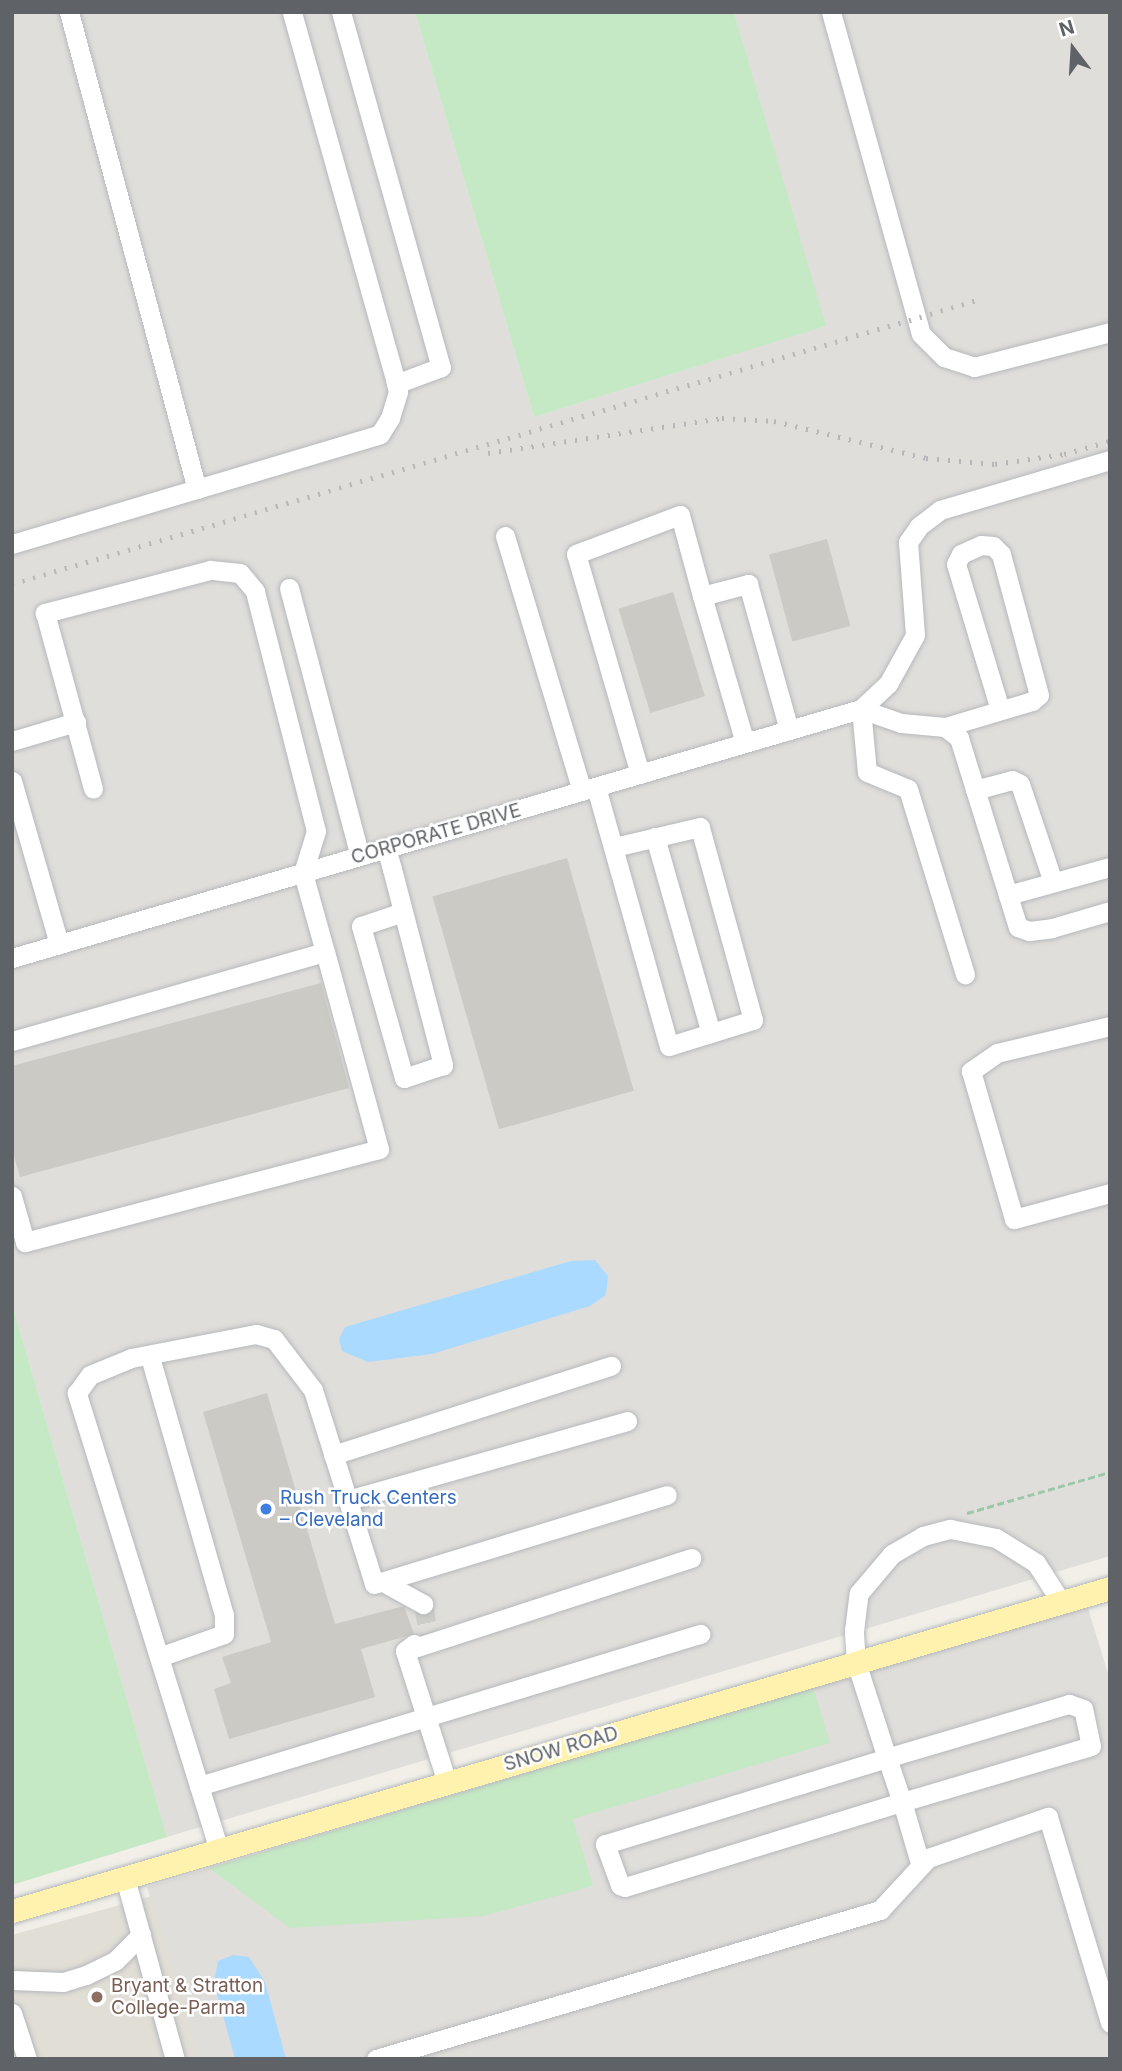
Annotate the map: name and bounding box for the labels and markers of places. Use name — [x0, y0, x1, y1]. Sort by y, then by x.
place label: Rush Truck Centers – Cleveland — [280, 1487, 457, 1531]
marker: Rush Truck Centers – Cleveland — [258, 1501, 274, 1517]
place label: Bryant & Stratton College-Parma — [111, 1975, 263, 2019]
marker: Bryant & Stratton College-Parma — [89, 1989, 105, 2005]

